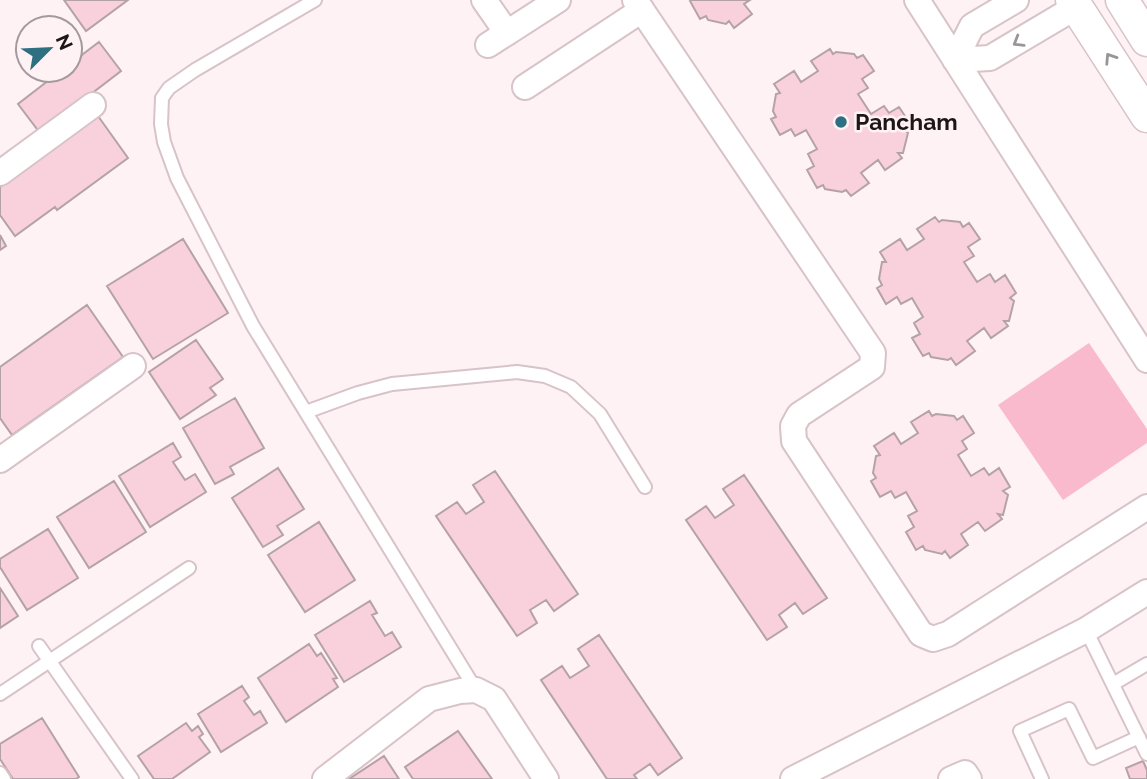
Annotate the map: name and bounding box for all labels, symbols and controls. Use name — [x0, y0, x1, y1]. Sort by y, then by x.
north arrow — [14, 14, 84, 84]
text: N — [52, 31, 78, 53]
one-way arrow — [1012, 34, 1025, 47]
one-way arrow — [1105, 53, 1118, 66]
place label: Pancham — [855, 108, 958, 135]
marker: Pancham — [833, 114, 849, 130]

